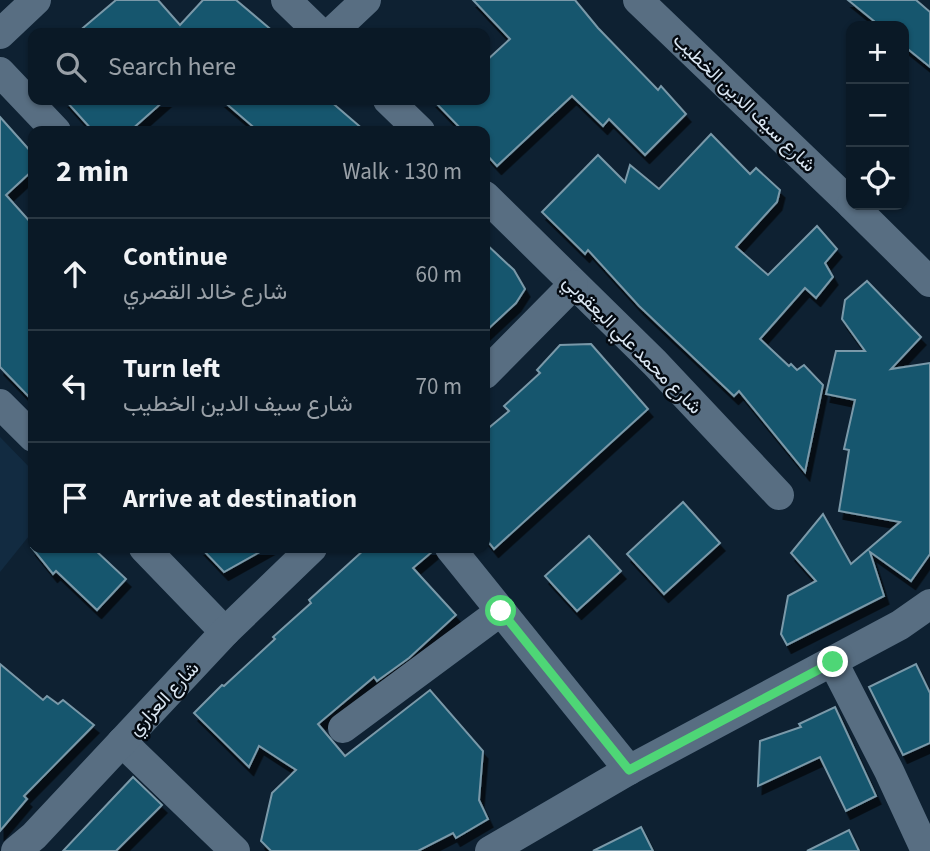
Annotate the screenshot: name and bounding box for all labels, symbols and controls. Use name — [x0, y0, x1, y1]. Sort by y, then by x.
map controls — [846, 21, 909, 210]
button: + — [846, 21, 909, 84]
search box — [28, 28, 490, 105]
street label: شارع سيف الدين الخطيب — [666, 28, 822, 179]
icon: search — [52, 48, 90, 86]
text: Search here — [108, 48, 236, 85]
button: − — [846, 84, 909, 147]
button: locate — [846, 147, 909, 210]
text: 2 min — [56, 150, 129, 193]
text: Walk · 130 m — [343, 155, 462, 188]
text: Continue — [123, 238, 228, 275]
icon: ahead — [56, 255, 94, 293]
text: 60 m — [415, 258, 462, 291]
street label: شارع محمد علي اليعقوبي — [555, 269, 708, 422]
text: شارع خالد القصري — [123, 275, 287, 308]
text: Turn left — [123, 350, 220, 387]
icon: left — [56, 367, 94, 405]
text: 70 m — [415, 370, 462, 403]
text: شارع سيف الدين الخطيب — [123, 387, 353, 420]
icon: arrive — [56, 479, 94, 517]
text: Arrive at destination — [123, 480, 357, 517]
route start — [485, 595, 516, 626]
route end — [817, 646, 848, 677]
street label: شارع العزاري — [122, 656, 206, 743]

